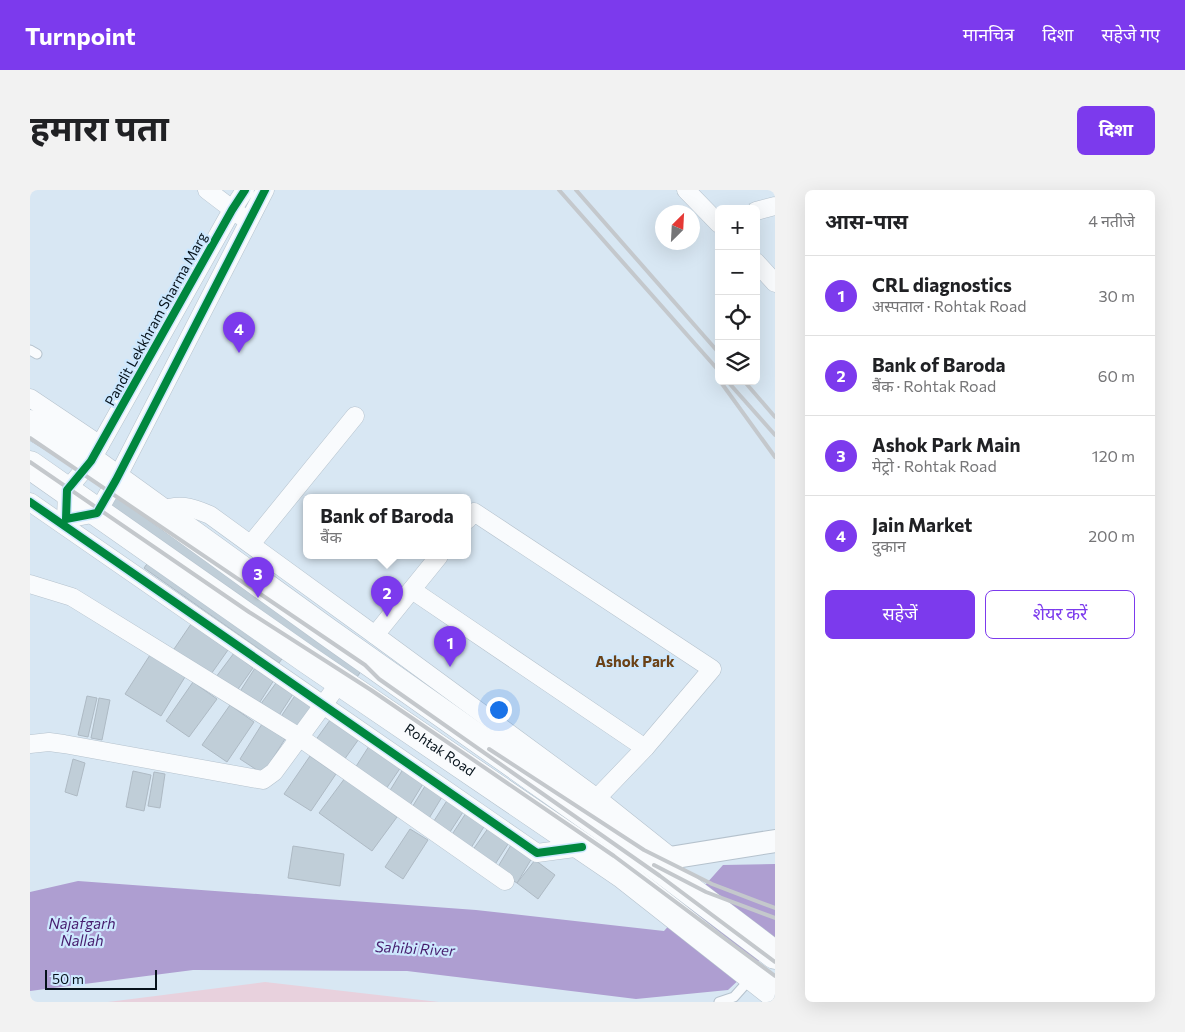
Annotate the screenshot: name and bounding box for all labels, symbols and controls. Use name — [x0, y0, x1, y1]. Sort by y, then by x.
text: Turnpoint — [25, 21, 136, 50]
text: मानचित्र — [963, 23, 1014, 45]
text: दिशा — [1042, 23, 1073, 45]
text: सहेजे गए — [1101, 23, 1160, 45]
text: हमारा पता — [30, 105, 169, 148]
button: दिशा — [1077, 106, 1155, 155]
north arrow — [655, 205, 700, 250]
map controls — [715, 205, 760, 385]
button: + — [715, 205, 760, 250]
text: आस-पास — [825, 208, 908, 233]
text: 4 नतीजे — [1088, 211, 1135, 230]
street label: Pandit Lekkhram Sharma Marg — [101, 229, 211, 408]
button: − — [715, 250, 760, 295]
text: CRL diagnostics — [872, 273, 1012, 296]
text: 1 — [837, 286, 845, 305]
text: 30 m — [1098, 286, 1135, 305]
button: locate — [715, 295, 760, 340]
text: अस्पताल · Rohtak Road — [872, 296, 1027, 315]
pin: 4 — [223, 312, 255, 353]
button: layers — [715, 340, 760, 385]
text: Bank of Baroda — [872, 353, 1005, 376]
text: 2 — [836, 366, 846, 385]
text: 60 m — [1098, 366, 1135, 385]
text: बैंक · Rohtak Road — [872, 376, 996, 395]
text: Ashok Park Main — [872, 433, 1021, 456]
text: 3 — [836, 446, 846, 465]
text: 120 m — [1092, 446, 1135, 465]
text: मेट्रो · Rohtak Road — [872, 456, 997, 475]
popup — [303, 494, 471, 559]
text: Bank of Baroda — [320, 504, 454, 527]
text: Jain Market — [872, 513, 972, 536]
text: 4 — [836, 526, 846, 545]
text: 200 m — [1088, 526, 1135, 545]
text: बैंक — [320, 527, 342, 546]
text: दुकान — [872, 536, 906, 555]
pin: 3 — [242, 557, 274, 598]
pin: 2 — [371, 576, 403, 617]
button: सहेजें — [825, 590, 975, 639]
button: शेयर करें — [985, 590, 1135, 639]
pin: 1 — [434, 626, 466, 667]
district label: Ashok Park — [595, 652, 675, 670]
your location — [486, 697, 512, 723]
street label: Rohtak Road — [402, 719, 479, 779]
water label: Najafgarh Nallah — [48, 914, 116, 949]
water label: Sahibi River — [375, 937, 456, 959]
scale bar — [45, 967, 158, 990]
text: 50 m — [52, 970, 84, 987]

